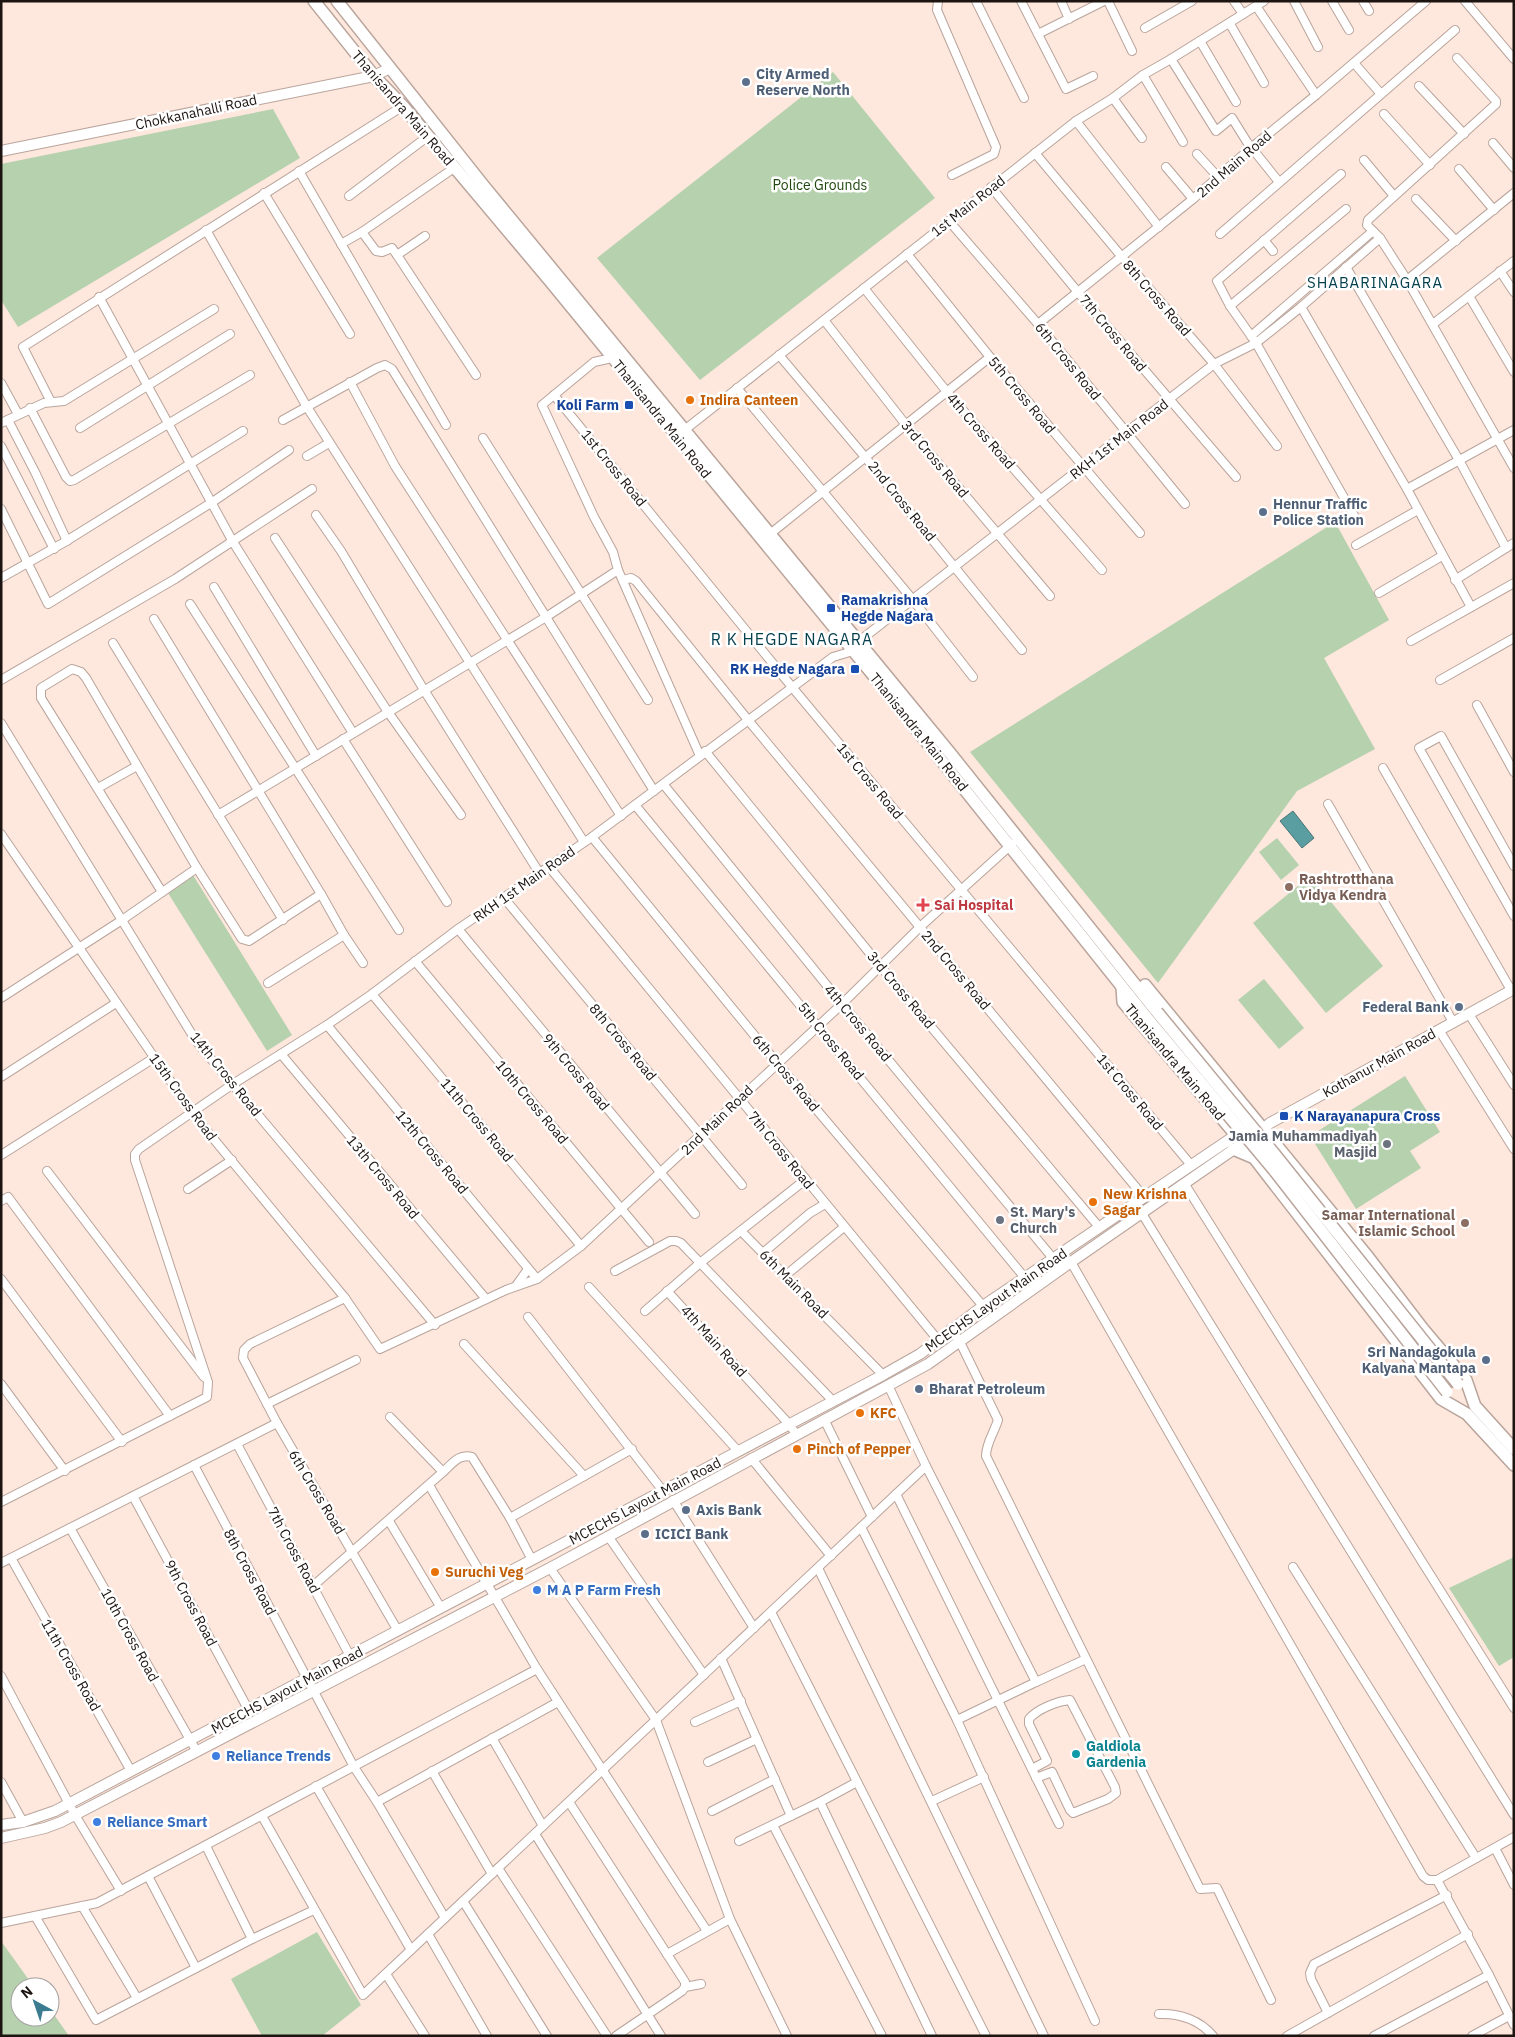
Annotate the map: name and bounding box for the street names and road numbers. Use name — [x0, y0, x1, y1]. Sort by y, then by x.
street label: Thanisandra Main Road — [348, 47, 458, 169]
street label: Chokkanahalli Road — [133, 90, 259, 134]
street label: 2nd Main Road — [1193, 127, 1275, 201]
street label: 1st Main Road — [927, 171, 1009, 241]
street label: 8th Cross Road — [1119, 256, 1195, 340]
street label: 7th Cross Road — [1076, 291, 1150, 375]
street label: 6th Cross Road — [1031, 318, 1105, 404]
street label: 5th Cross Road — [985, 353, 1059, 437]
street label: Thanisandra Main Road — [609, 356, 715, 482]
street label: 4th Cross Road — [943, 389, 1019, 473]
street label: RKH 1st Main Road — [1066, 395, 1172, 483]
street label: 3rd Cross Road — [897, 417, 973, 501]
street label: 1st Cross Road — [577, 426, 651, 510]
street label: 2nd Cross Road — [864, 457, 940, 545]
street label: Thanisandra Main Road — [866, 669, 972, 795]
street label: 1st Cross Road — [833, 739, 907, 823]
street label: RKH 1st Main Road — [470, 842, 578, 926]
street label: 2nd Cross Road — [917, 927, 995, 1013]
street label: 3rd Cross Road — [863, 948, 939, 1032]
street label: 4th Cross Road — [821, 981, 895, 1065]
street label: 5th Cross Road — [794, 998, 868, 1084]
street label: 8th Cross Road — [586, 1000, 660, 1084]
street label: Thanisandra Main Road — [1121, 1000, 1229, 1124]
street label: Kothanur Main Road — [1319, 1024, 1439, 1102]
street label: 14th Cross Road — [186, 1028, 266, 1120]
street label: 9th Cross Road — [539, 1030, 613, 1114]
street label: 6th Cross Road — [749, 1031, 823, 1115]
street label: 15th Cross Road — [145, 1050, 221, 1144]
street label: 1st Cross Road — [1093, 1050, 1167, 1134]
street label: 10th Cross Road — [492, 1057, 572, 1147]
street label: 11th Cross Road — [437, 1075, 517, 1165]
street label: 2nd Main Road — [677, 1081, 757, 1159]
street label: 12th Cross Road — [392, 1107, 472, 1197]
street label: 7th Cross Road — [744, 1107, 818, 1193]
street label: 13th Cross Road — [343, 1132, 423, 1222]
street label: MCECHS Layout Main Road — [921, 1244, 1071, 1356]
street label: 6th Main Road — [756, 1246, 832, 1322]
street label: 4th Main Road — [677, 1301, 751, 1381]
street label: 6th Cross Road — [285, 1447, 349, 1537]
street label: MCECHS Layout Main Road — [566, 1453, 724, 1549]
street label: 7th Cross Road — [264, 1504, 324, 1596]
street label: 8th Cross Road — [220, 1526, 280, 1618]
street label: 9th Cross Road — [161, 1557, 221, 1649]
street label: 10th Cross Road — [97, 1585, 163, 1685]
street label: 11th Cross Road — [37, 1616, 105, 1714]
street label: MCECHS Layout Main Road — [208, 1642, 366, 1738]

